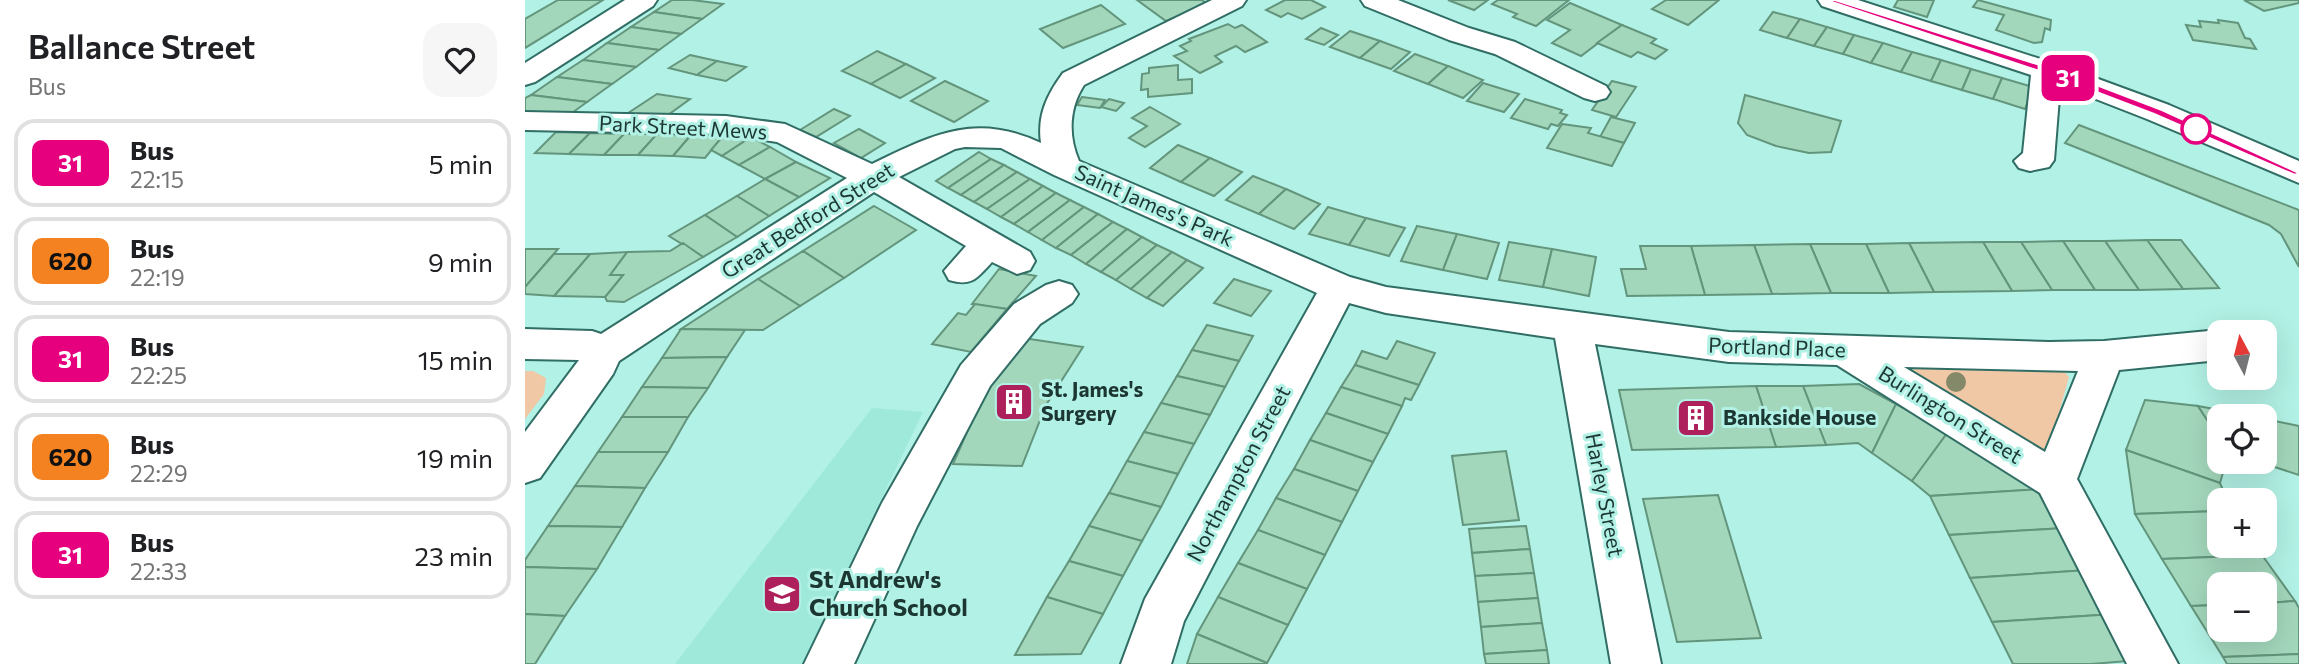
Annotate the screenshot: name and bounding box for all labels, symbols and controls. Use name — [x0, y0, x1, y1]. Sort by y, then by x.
button: heart — [423, 23, 497, 97]
text: Ballance Street — [28, 25, 255, 66]
line badge: 31 — [2037, 55, 2099, 101]
text: 31 — [2056, 63, 2080, 92]
text: Bus — [28, 72, 66, 100]
street label: Park Street Mews — [598, 110, 768, 143]
unlabelled marker — [2181, 114, 2211, 144]
text: Bus — [130, 134, 174, 165]
text: 31 — [58, 148, 83, 177]
text: 5 min — [429, 148, 493, 179]
street label: Great Bedford Street — [716, 156, 898, 283]
street label: Saint James's Park — [1071, 158, 1238, 251]
text: 22:15 — [130, 165, 184, 193]
text: Bus — [130, 232, 174, 263]
text: 620 — [48, 246, 93, 275]
text: 9 min — [428, 246, 493, 277]
text: 22:19 — [130, 263, 185, 291]
north arrow — [2207, 320, 2277, 390]
map controls — [2207, 320, 2277, 642]
text: Bus — [130, 330, 174, 361]
street label: Portland Place — [1708, 332, 1846, 361]
text: 31 — [58, 344, 83, 373]
text: 15 min — [418, 344, 493, 375]
street label: Burlington Street — [1875, 360, 2027, 468]
text: 22:25 — [130, 361, 187, 389]
place label: St. James's Surgery — [1041, 376, 1144, 425]
building icon: St. James's Surgery — [993, 381, 1035, 423]
street label: Northampton Street — [1181, 381, 1295, 565]
building icon: Bankside House — [1675, 397, 1717, 439]
place label: Bankside House — [1723, 404, 1876, 429]
button: locate — [2207, 404, 2277, 474]
text: Bus — [130, 428, 174, 459]
street label: Harley Street — [1581, 431, 1630, 559]
text: 620 — [48, 442, 93, 471]
text: 19 min — [417, 442, 493, 473]
text: 22:29 — [130, 459, 188, 487]
button: + — [2207, 488, 2277, 558]
text: Bus — [130, 526, 174, 557]
text: 31 — [58, 540, 83, 569]
text: 23 min — [415, 540, 493, 571]
text: 22:33 — [130, 557, 187, 585]
place label: St Andrew's Church School — [809, 564, 968, 621]
button: − — [2207, 572, 2277, 642]
school or university icon: St Andrew's Church School — [761, 573, 803, 615]

